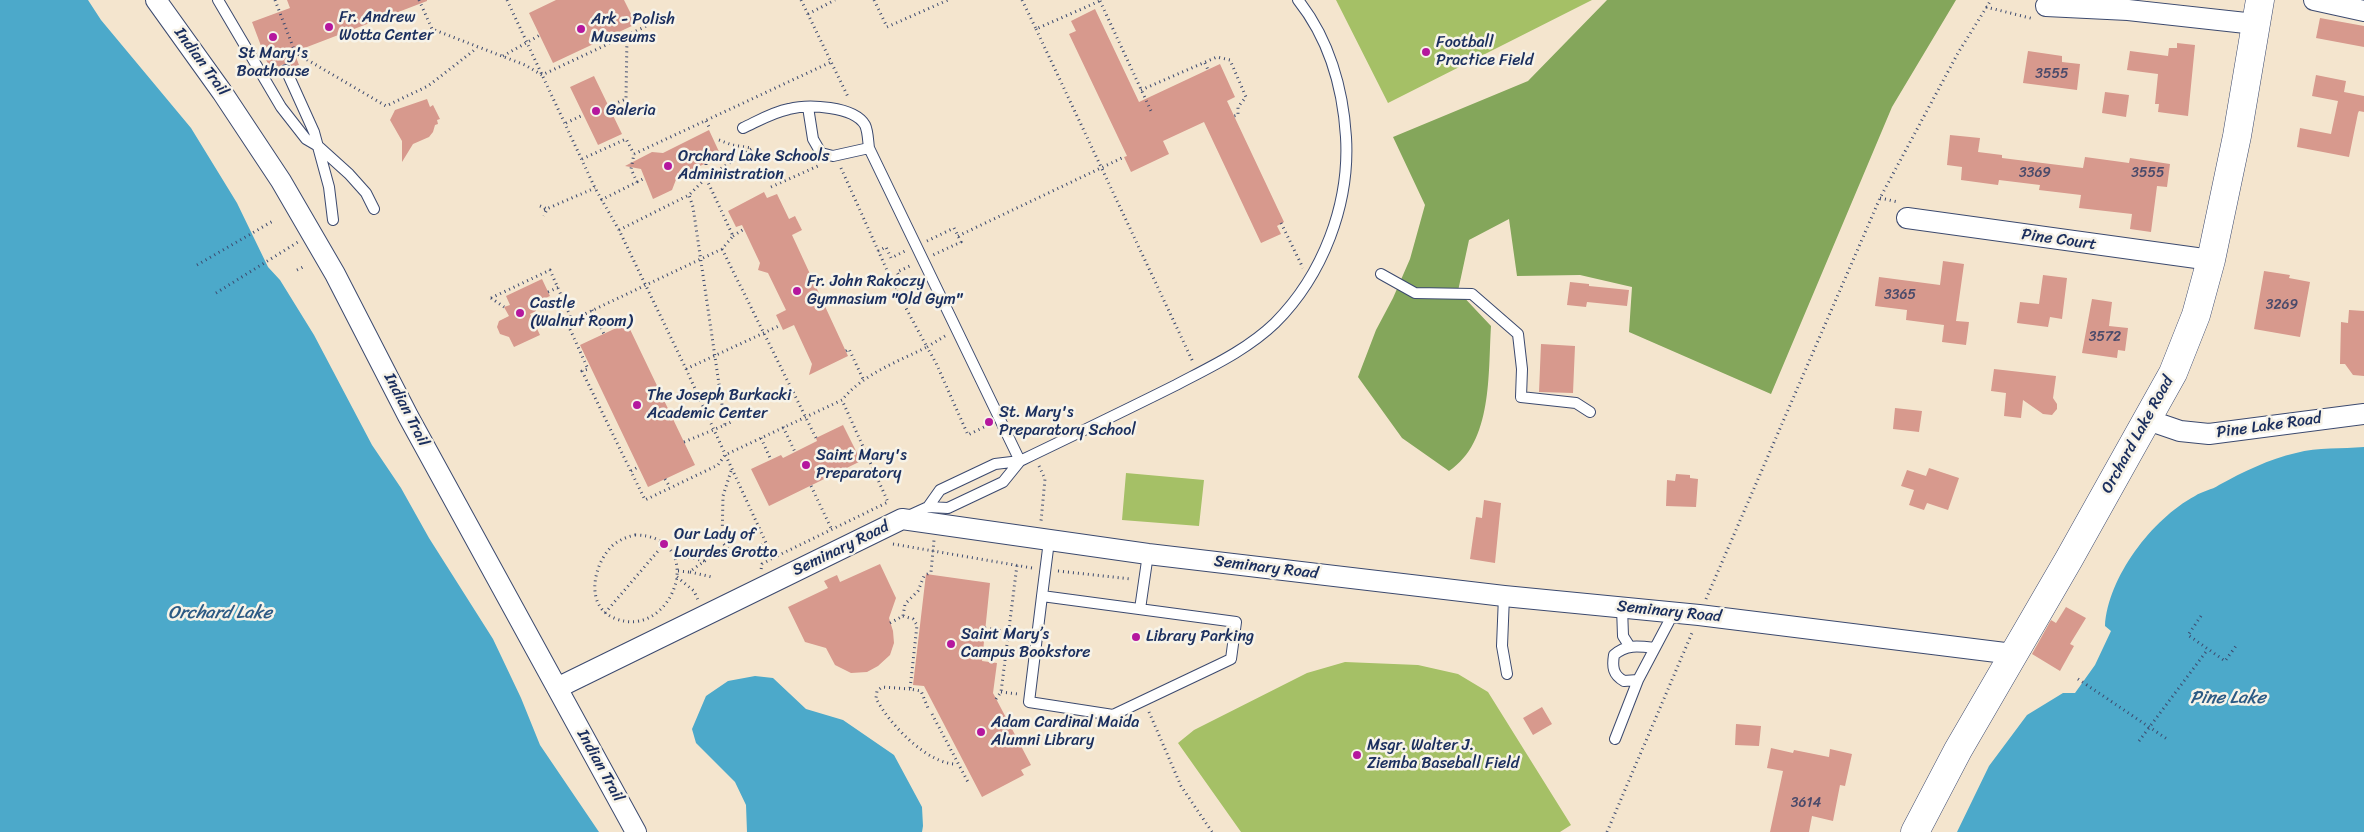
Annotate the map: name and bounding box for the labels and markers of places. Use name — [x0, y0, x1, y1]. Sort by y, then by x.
place label: Fr. Andrew Wotta Center — [339, 8, 433, 46]
place label: Ark - Polish Museums — [591, 10, 675, 48]
marker: Fr. Andrew Wotta Center — [323, 21, 335, 33]
marker: Ark - Polish Museums — [575, 23, 587, 35]
marker: St Mary's Boathouse — [267, 31, 279, 43]
place label: Football Practice Field — [1436, 33, 1533, 71]
place label: St Mary's Boathouse — [237, 44, 309, 82]
marker: Football Practice Field — [1420, 46, 1432, 58]
place label: Galeria — [606, 101, 656, 121]
marker: Galeria — [590, 105, 602, 117]
place label: Orchard Lake Schools Administration — [678, 147, 829, 185]
marker: Orchard Lake Schools Administration — [662, 160, 674, 172]
place label: Fr. John Rakoczy Gymnasium "Old Gym" — [807, 272, 962, 310]
marker: Fr. John Rakoczy Gymnasium "Old Gym" — [791, 285, 803, 297]
place label: Castle (Walnut Room) — [530, 294, 632, 332]
marker: Castle (Walnut Room) — [514, 307, 526, 319]
place label: The Joseph Burkacki Academic Center — [647, 386, 792, 424]
marker: The Joseph Burkacki Academic Center — [631, 399, 643, 411]
place label: St. Mary's Preparatory School — [999, 403, 1136, 441]
marker: St. Mary's Preparatory School — [983, 416, 995, 428]
place label: Saint Mary's Preparatory — [816, 446, 907, 484]
marker: Saint Mary's Preparatory — [800, 459, 812, 471]
place label: Our Lady of Lourdes Grotto — [674, 525, 778, 563]
marker: Our Lady of Lourdes Grotto — [658, 538, 670, 550]
place label: Saint Mary’s Campus Bookstore — [961, 625, 1090, 663]
place label: Library Parking — [1146, 627, 1254, 647]
marker: Library Parking — [1130, 631, 1142, 643]
marker: Saint Mary’s Campus Bookstore — [945, 638, 957, 650]
place label: Adam Cardinal Maida Alumni Library — [991, 713, 1139, 751]
marker: Adam Cardinal Maida Alumni Library — [975, 726, 987, 738]
place label: Msgr. Walter J. Ziemba Baseball Field — [1367, 736, 1519, 774]
marker: Msgr. Walter J. Ziemba Baseball Field — [1351, 749, 1363, 761]

